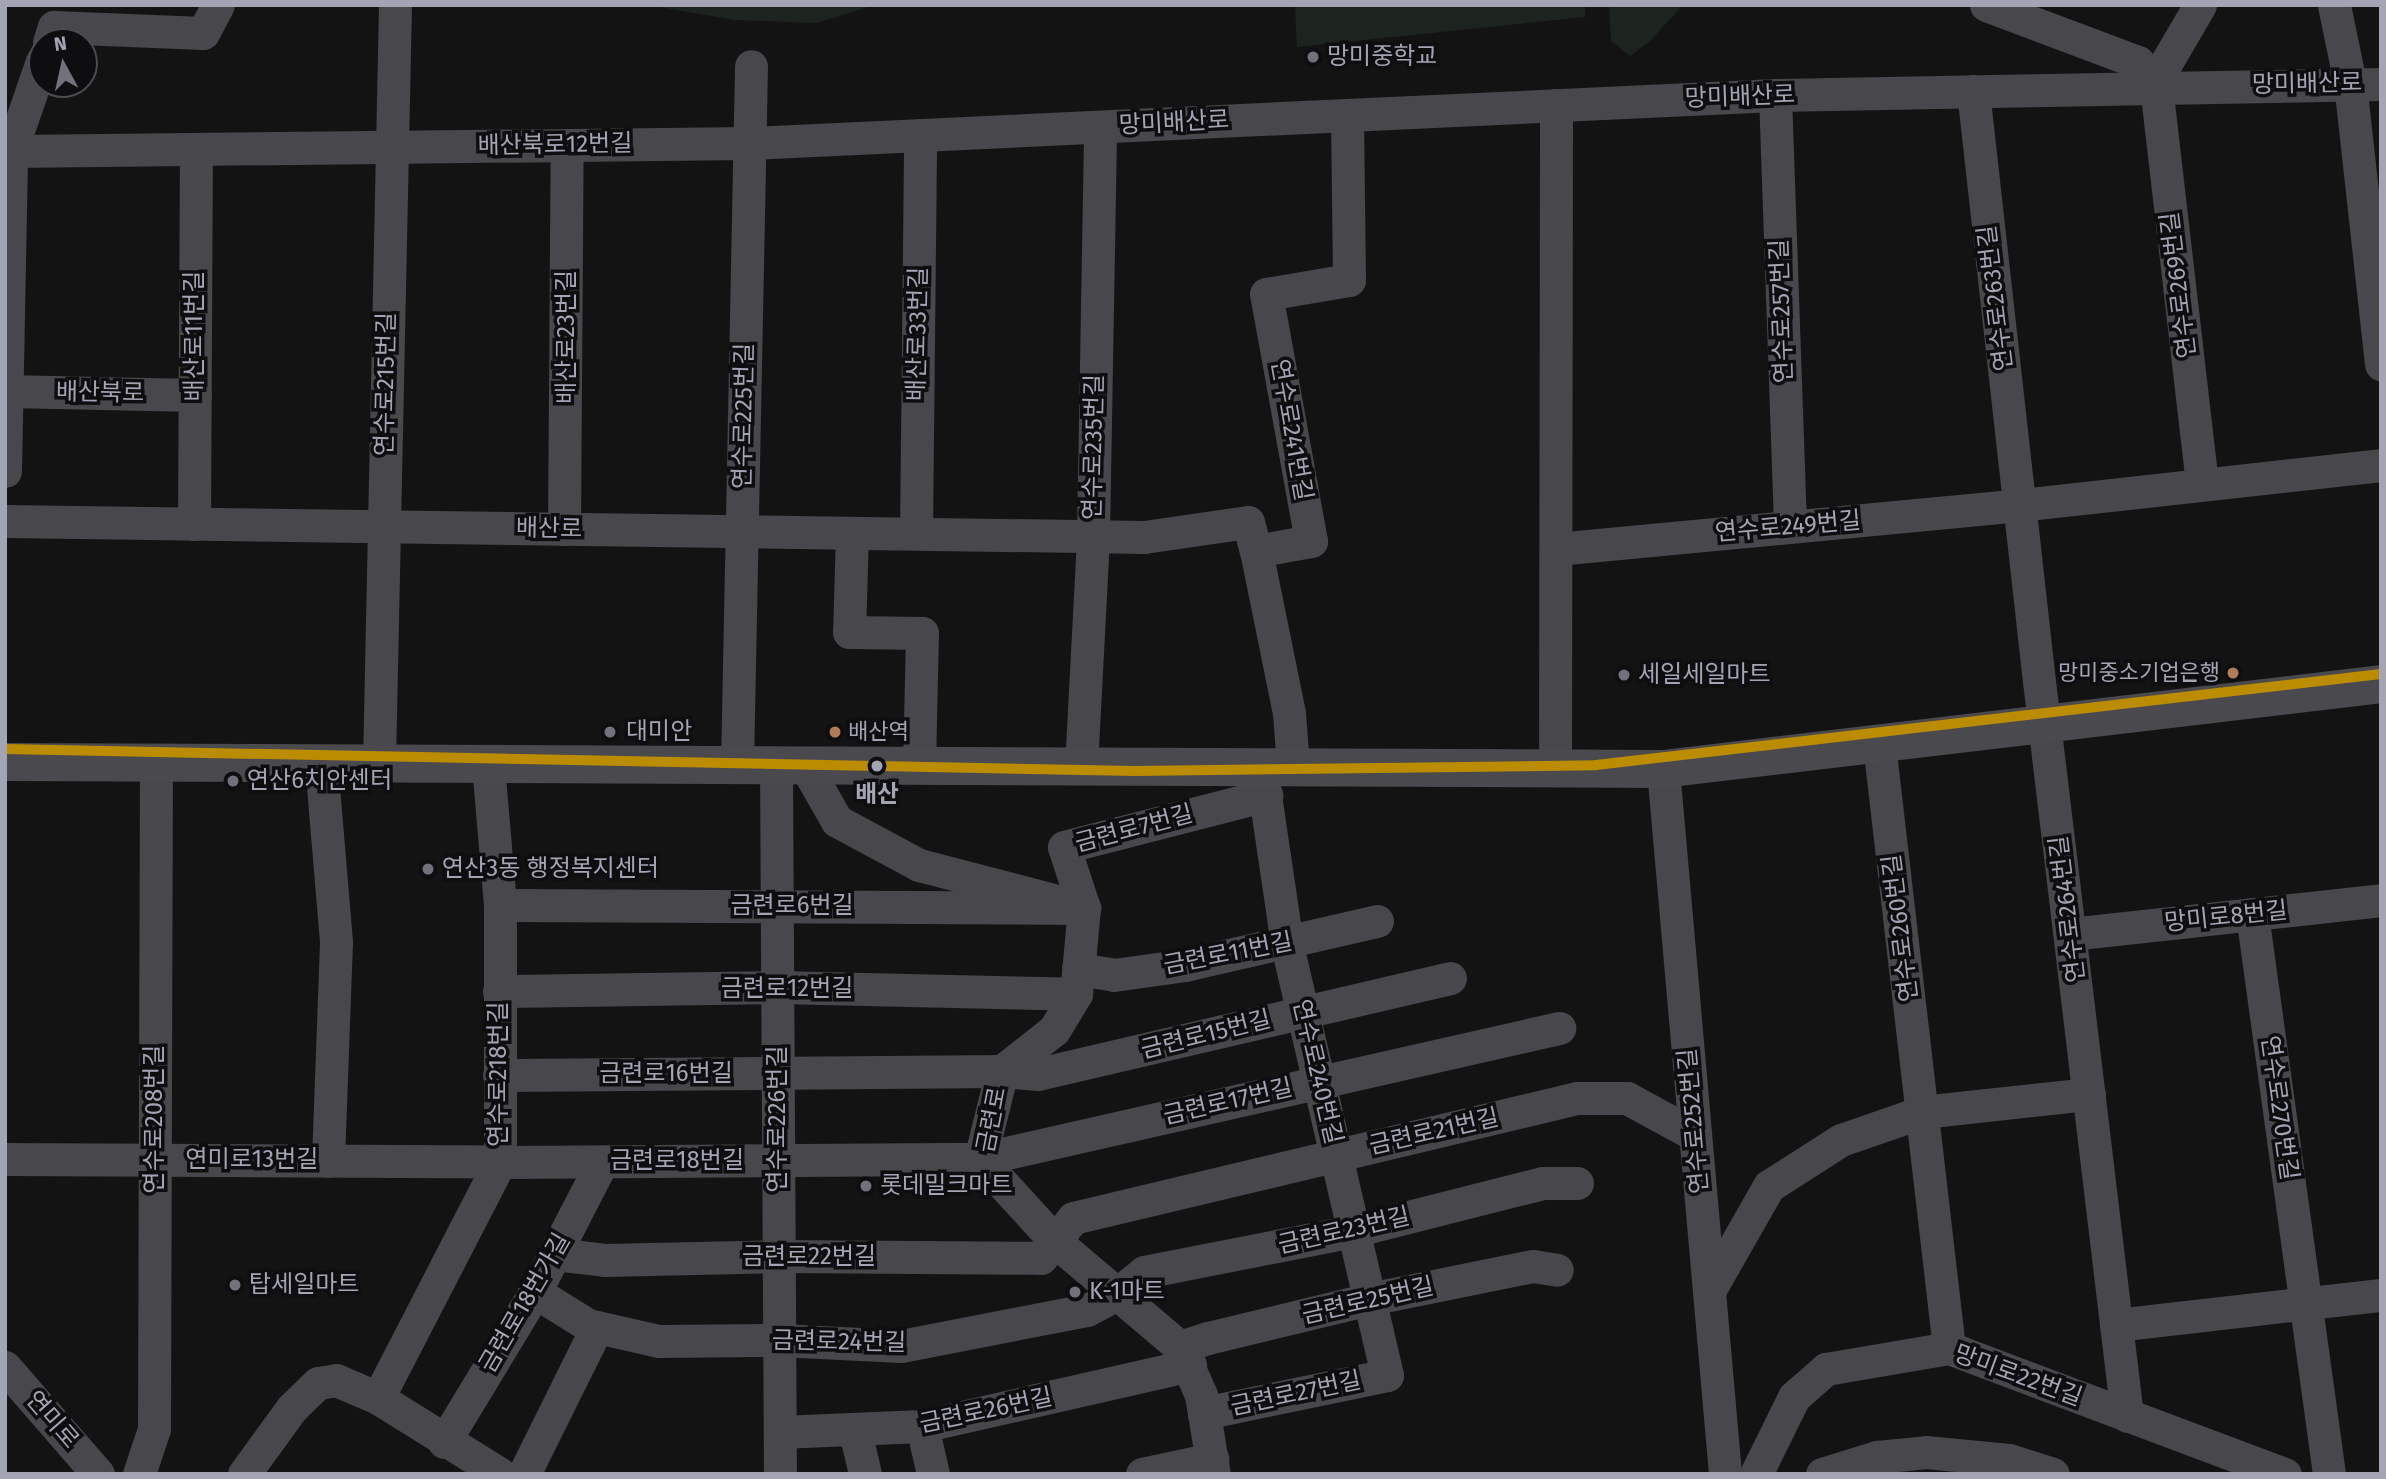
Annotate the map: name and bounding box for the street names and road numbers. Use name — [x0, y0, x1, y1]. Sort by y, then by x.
street label: 망미배산로 — [2252, 69, 2362, 99]
street label: 망미배산로 — [1684, 81, 1796, 113]
street label: 망미배산로 — [1118, 106, 1230, 140]
street label: 배산북로12번길 — [477, 129, 633, 161]
street label: 연수로269번길 — [2156, 210, 2202, 360]
street label: 연수로263번길 — [1973, 223, 2019, 373]
street label: 연수로257번길 — [1765, 238, 1799, 384]
street label: 배산로33번길 — [902, 267, 934, 401]
street label: 배산로23번길 — [553, 270, 581, 404]
street label: 배산로11번길 — [181, 271, 209, 401]
street label: 연수로215번길 — [370, 312, 402, 456]
street label: 연수로225번길 — [728, 343, 760, 489]
street label: 연수로241번길 — [1264, 357, 1318, 503]
street label: 연수로235번길 — [1078, 374, 1110, 520]
street label: 배산북로 — [56, 378, 144, 408]
street label: 연수로249번길 — [1714, 506, 1862, 548]
street label: 배산로 — [516, 514, 582, 544]
street label: 금련로7번길 — [1072, 799, 1196, 859]
street label: 연수로264번길 — [2045, 834, 2091, 984]
street label: 연수로260번길 — [1878, 853, 1924, 1003]
street label: 금련로6번길 — [730, 892, 854, 920]
street label: 망미로8번길 — [2163, 896, 2289, 938]
street label: 금련로11번길 — [1161, 927, 1295, 981]
street label: 금련로12번길 — [721, 975, 853, 1003]
street label: 연수로240번길 — [1286, 997, 1348, 1147]
street label: 연수로218번길 — [485, 1001, 513, 1147]
street label: 금련로15번길 — [1138, 1005, 1274, 1065]
street label: 연수로270번길 — [2255, 1034, 2303, 1182]
street label: 연수로208번길 — [141, 1045, 169, 1193]
street label: 연수로226번길 — [764, 1046, 792, 1192]
street label: 연수로252번길 — [1673, 1047, 1715, 1195]
street label: 금련로16번길 — [599, 1060, 733, 1088]
street label: 금련로17번길 — [1161, 1073, 1295, 1131]
street label: 금련로 — [972, 1085, 1012, 1155]
street label: 금련로21번길 — [1366, 1103, 1502, 1161]
street label: 연미로13번길 — [186, 1146, 318, 1174]
street label: 금련로18번길 — [610, 1147, 744, 1175]
street label: 금련로23번길 — [1275, 1202, 1413, 1260]
street label: 금련로18번가길 — [474, 1228, 576, 1378]
street label: 금련로22번길 — [742, 1243, 876, 1271]
street label: 금련로25번길 — [1299, 1272, 1437, 1330]
street label: 금련로24번길 — [772, 1326, 906, 1358]
street label: 망미로22번길 — [1950, 1340, 2086, 1412]
street label: 금련로27번길 — [1228, 1366, 1364, 1422]
street label: 금련로26번길 — [917, 1383, 1055, 1439]
street label: 연미로 — [19, 1386, 85, 1454]

